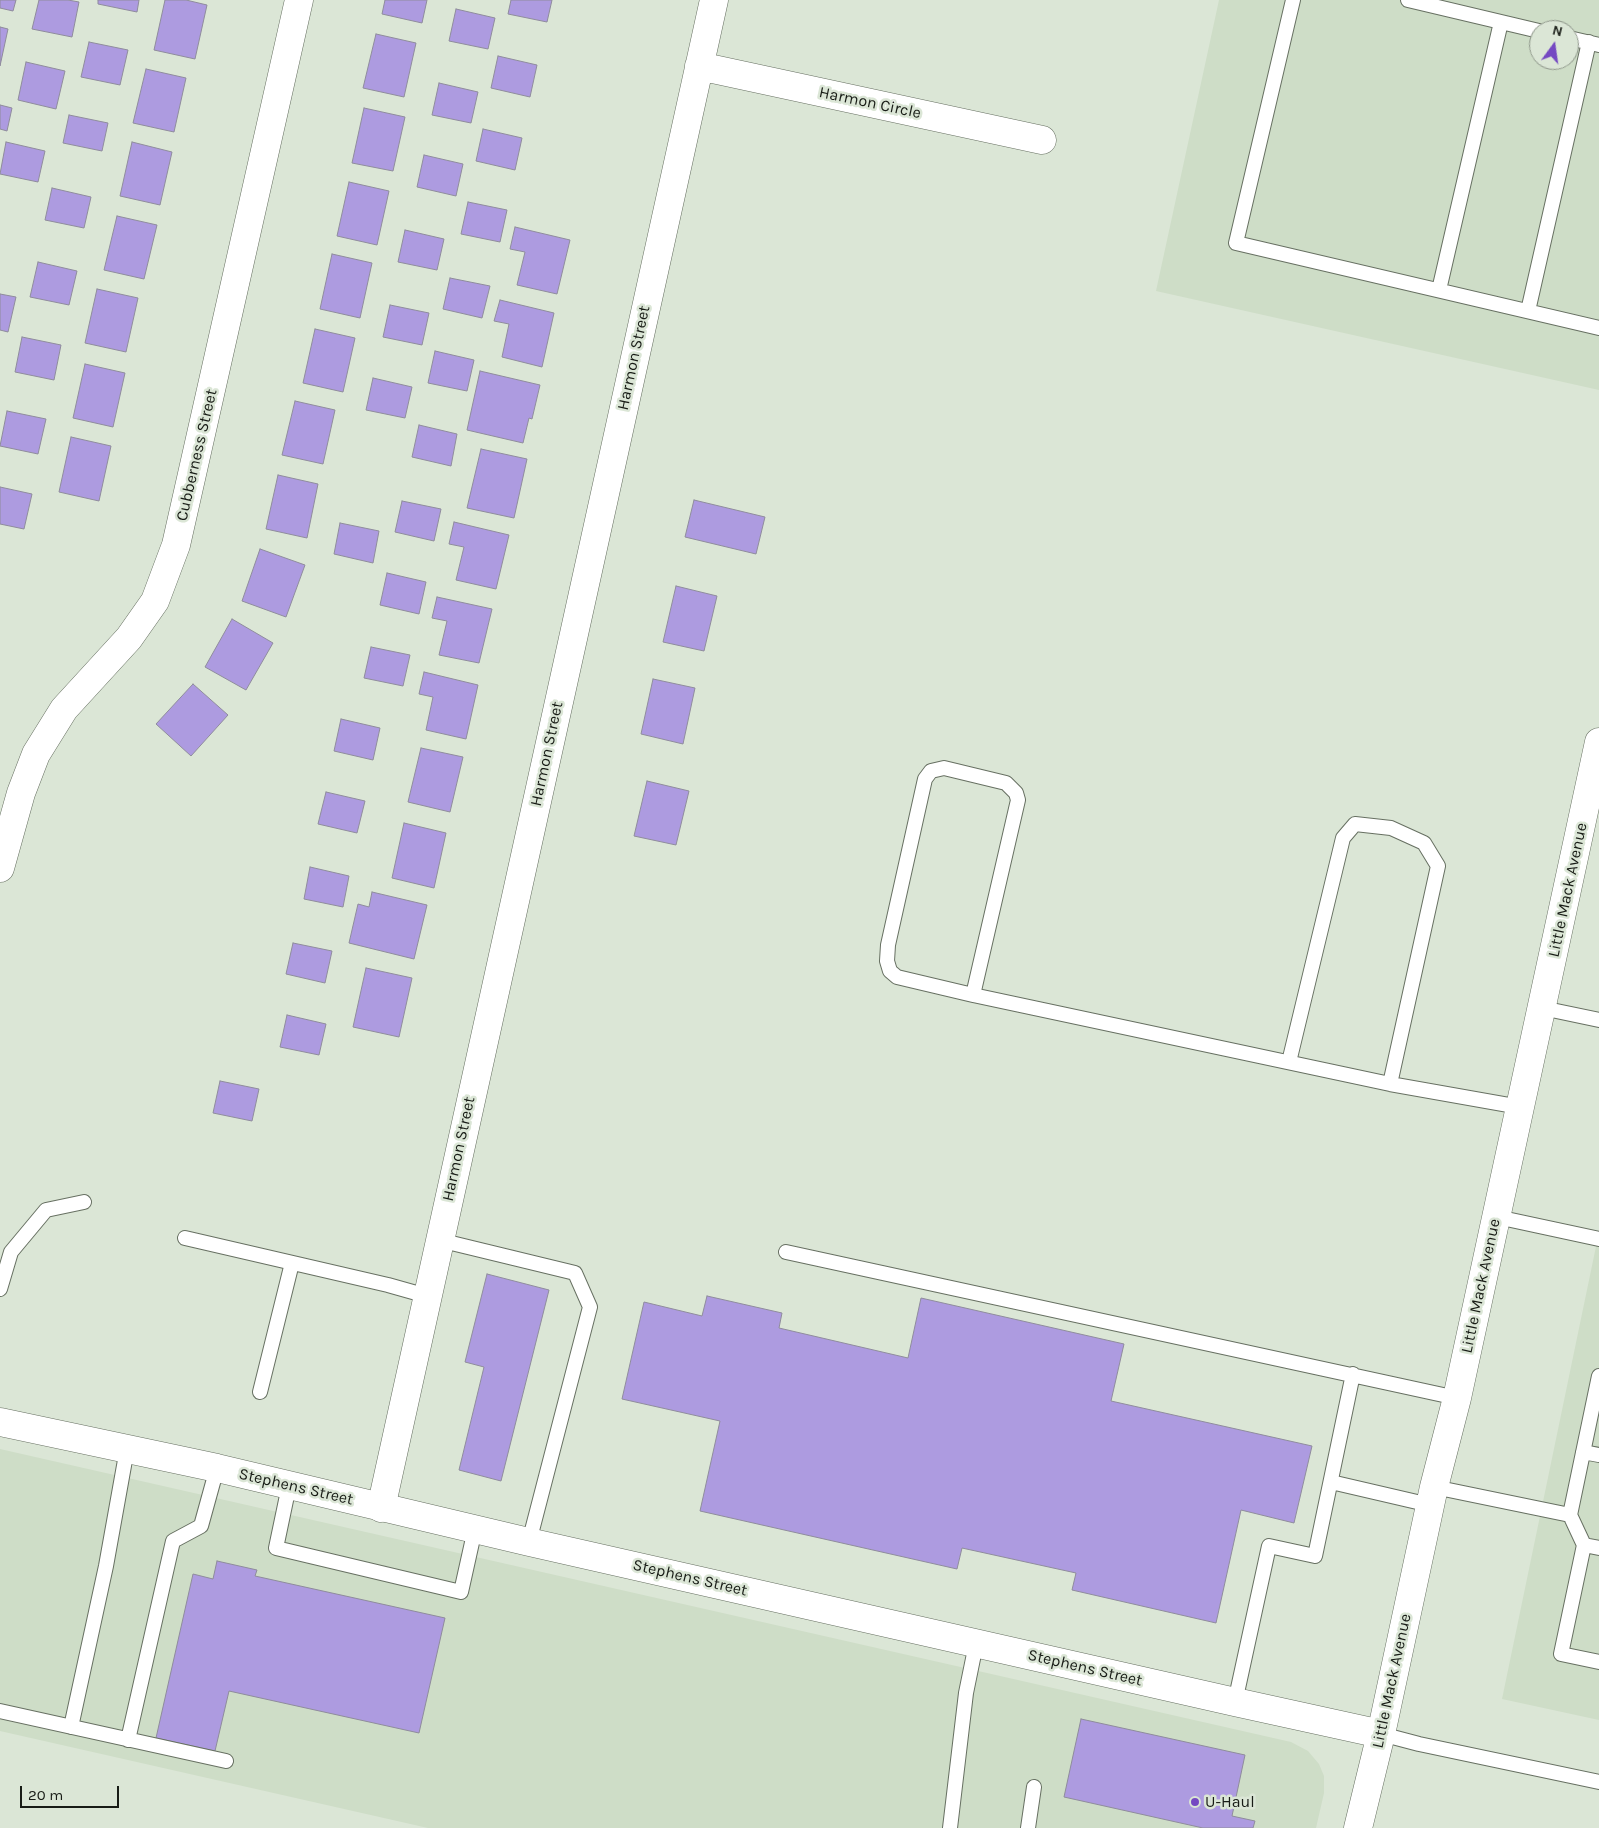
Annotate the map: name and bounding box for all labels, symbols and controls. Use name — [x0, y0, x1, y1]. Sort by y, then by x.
north arrow — [1529, 20, 1579, 70]
text: N — [1551, 21, 1564, 40]
street label: Harmon Circle — [817, 83, 923, 123]
street label: Harmon Street — [614, 304, 654, 412]
street label: Cubberness Street — [172, 387, 222, 523]
street label: Harmon Street — [527, 700, 567, 808]
street label: Little Mack Avenue — [1544, 821, 1592, 959]
street label: Harmon Street — [439, 1095, 479, 1203]
street label: Little Mack Avenue — [1457, 1217, 1505, 1355]
street label: Stephens Street — [237, 1464, 355, 1510]
street label: Stephens Street — [631, 1555, 749, 1601]
street label: Little Mack Avenue — [1368, 1612, 1416, 1750]
street label: Stephens Street — [1026, 1645, 1144, 1691]
scale bar — [22, 1776, 121, 1808]
text: 20 m — [28, 1786, 63, 1804]
place label: U-Haul — [1205, 1792, 1255, 1812]
marker: U-Haul — [1189, 1796, 1201, 1808]

